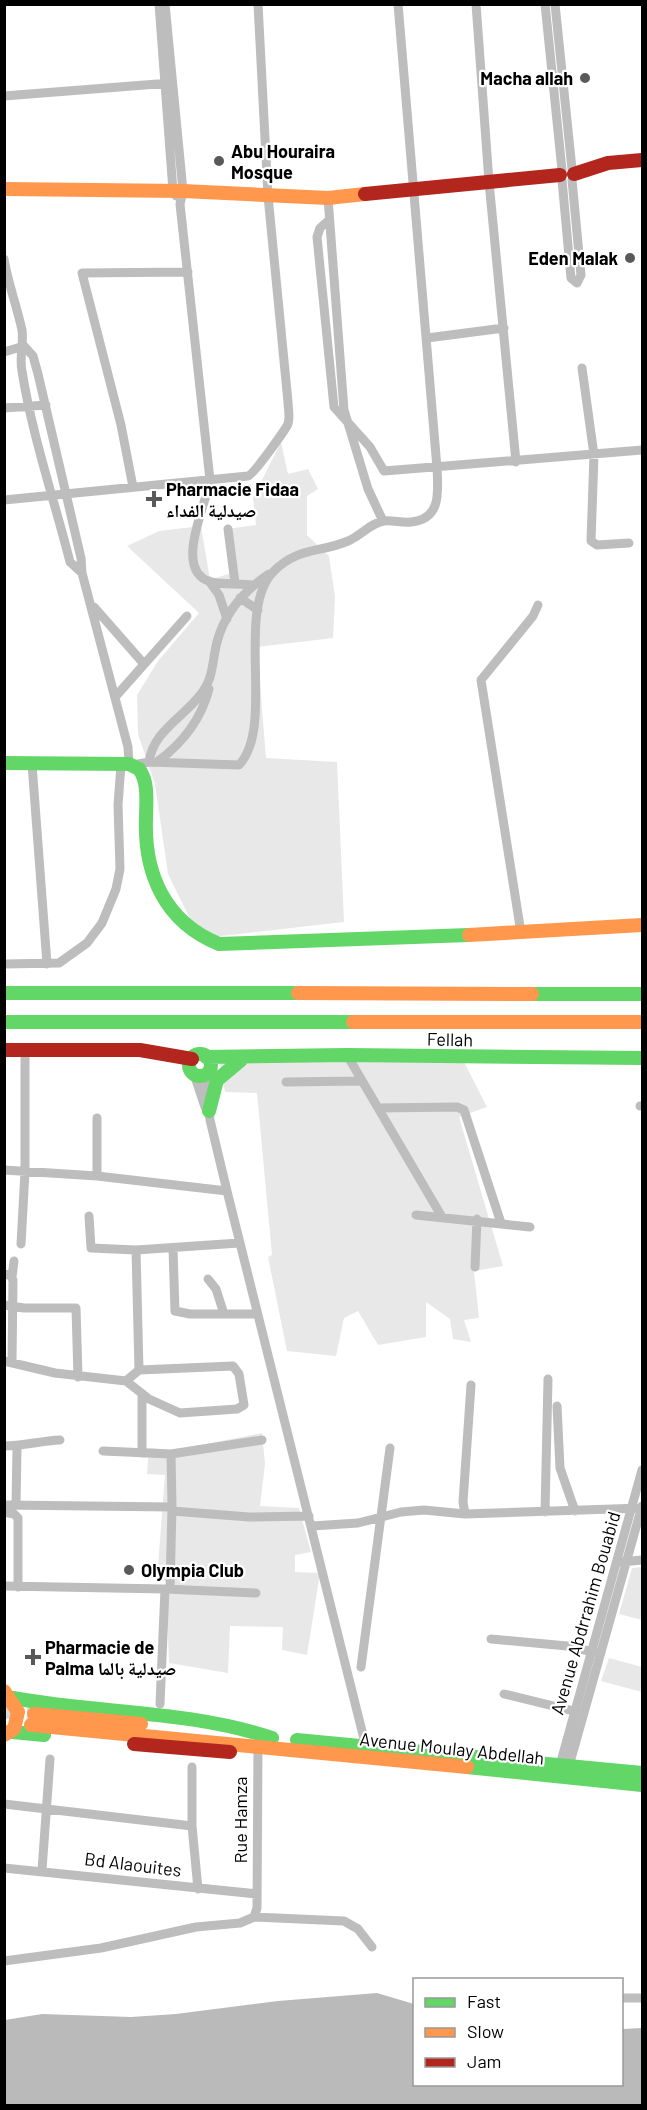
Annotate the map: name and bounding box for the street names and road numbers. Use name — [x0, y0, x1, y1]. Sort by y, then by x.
street label: Fellah — [427, 1028, 473, 1050]
street label: Avenue Abdrrahim Bouabid — [545, 1509, 625, 1717]
street label: Avenue Moulay Abdellah — [359, 1727, 545, 1769]
street label: Rue Hamza — [229, 1777, 251, 1863]
street label: Bd Alaouites — [83, 1847, 183, 1881]

